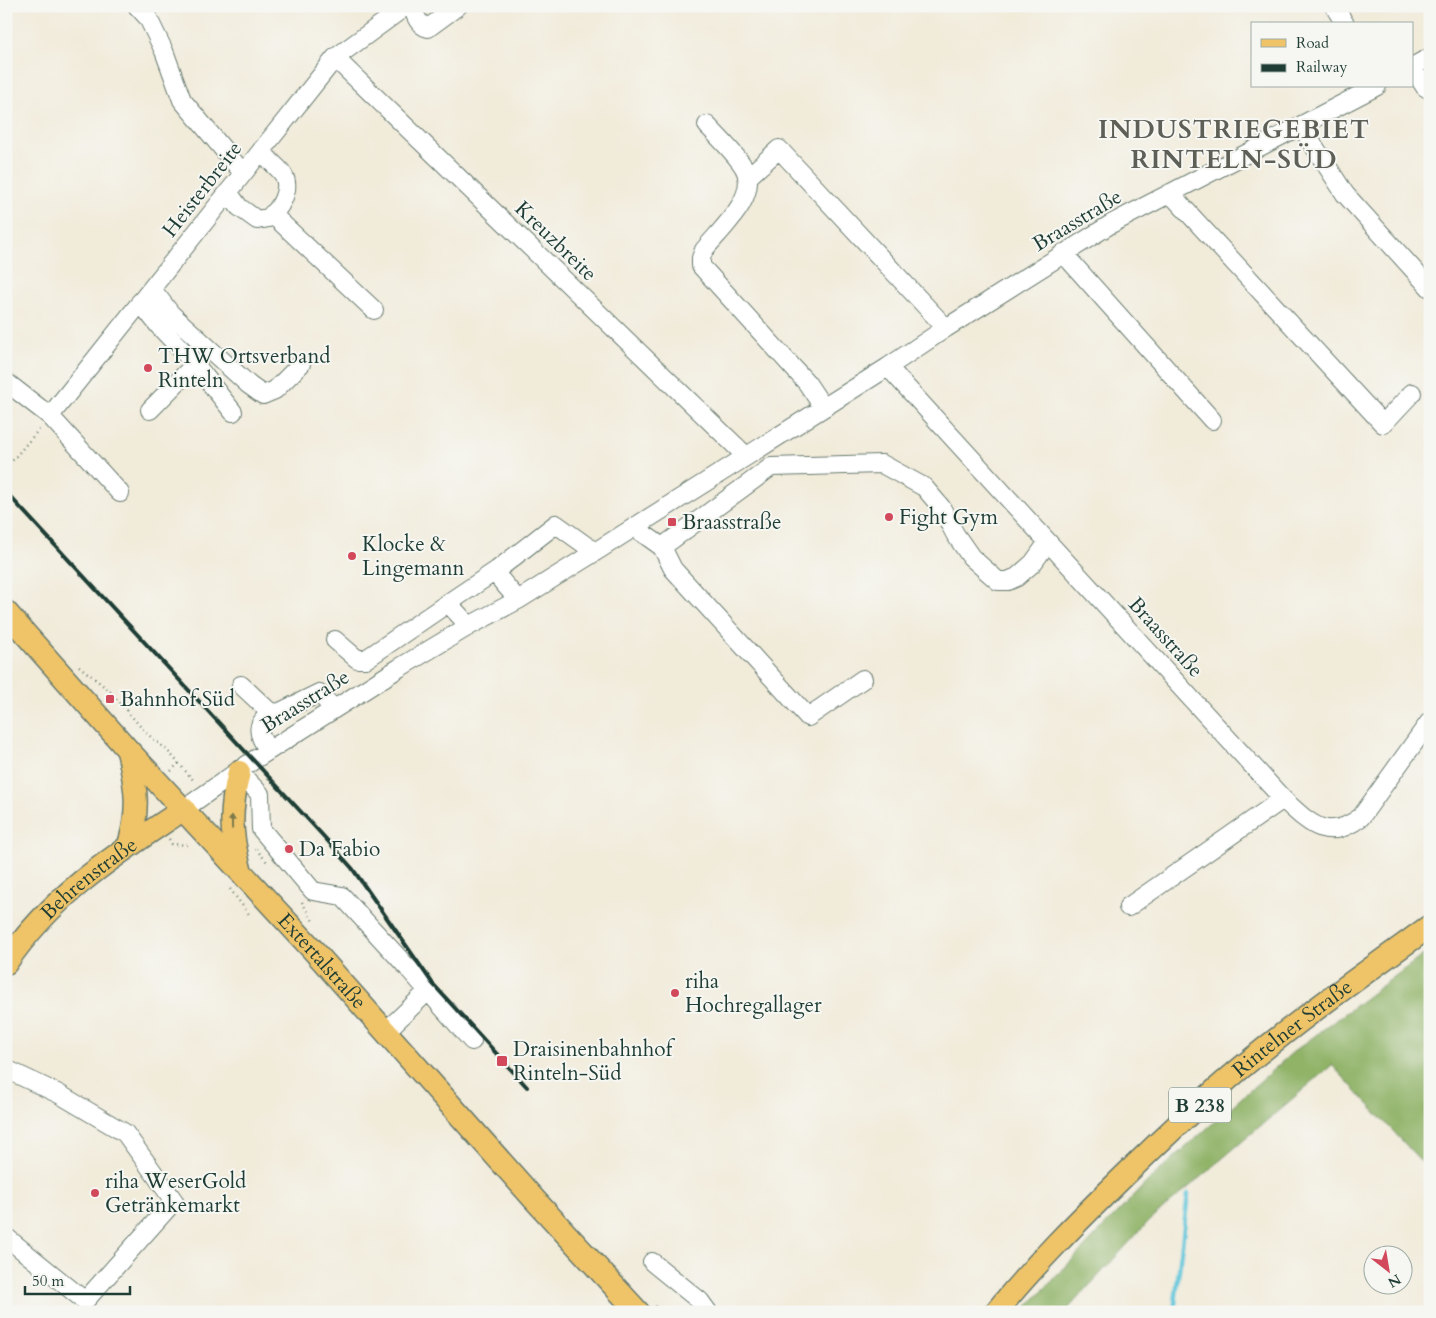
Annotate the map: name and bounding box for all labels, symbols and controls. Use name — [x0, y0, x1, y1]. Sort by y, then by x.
legend — [1251, 22, 1414, 88]
text: Road — [1296, 33, 1329, 53]
text: Railway — [1296, 57, 1347, 77]
district label: INDUSTRIEGEBIET RINTELN-SÜD — [1098, 112, 1370, 177]
street label: Heisterbreite — [156, 135, 249, 243]
street label: Braasstraße — [1027, 182, 1127, 258]
street label: Kreuzbreite — [508, 195, 603, 288]
place label: THW Ortsverband Rinteln — [158, 342, 331, 395]
marker: THW Ortsverband Rinteln — [142, 362, 154, 374]
place label: Fight Gym — [899, 503, 998, 532]
place label: Braasstraße — [682, 508, 782, 537]
marker: Fight Gym — [883, 511, 895, 523]
marker: Braasstraße — [666, 516, 678, 528]
place label: Klocke & Lingemann — [362, 530, 465, 583]
marker: Klocke & Lingemann — [346, 550, 358, 562]
street label: Braasstraße — [1122, 591, 1210, 684]
street label: Braasstraße — [255, 663, 355, 740]
place label: Bahnhof Süd — [120, 685, 235, 714]
marker: Bahnhof Süd — [104, 693, 116, 705]
one-way arrow — [227, 814, 235, 830]
street label: Behrenstraße — [34, 831, 143, 927]
place label: Da Fabio — [299, 835, 380, 864]
marker: Da Fabio — [283, 843, 295, 855]
street label: Extertalstraße — [271, 907, 373, 1016]
place label: riha Hochregallager — [685, 967, 822, 1020]
street label: Rintelner Straße — [1226, 973, 1359, 1084]
marker: riha Hochregallager — [669, 987, 681, 999]
place label: Draisinenbahnhof Rinteln-Süd — [513, 1035, 676, 1088]
marker: Draisinenbahnhof Rinteln-Süd — [495, 1054, 509, 1068]
road number: B 238 — [1169, 1088, 1231, 1122]
place label: riha WeserGold Getränkemarkt — [105, 1167, 246, 1220]
marker: riha WeserGold Getränkemarkt — [89, 1187, 101, 1199]
north arrow — [1364, 1246, 1414, 1296]
scale bar — [25, 1263, 130, 1295]
text: N — [1384, 1269, 1405, 1292]
text: 50 m — [32, 1271, 64, 1291]

